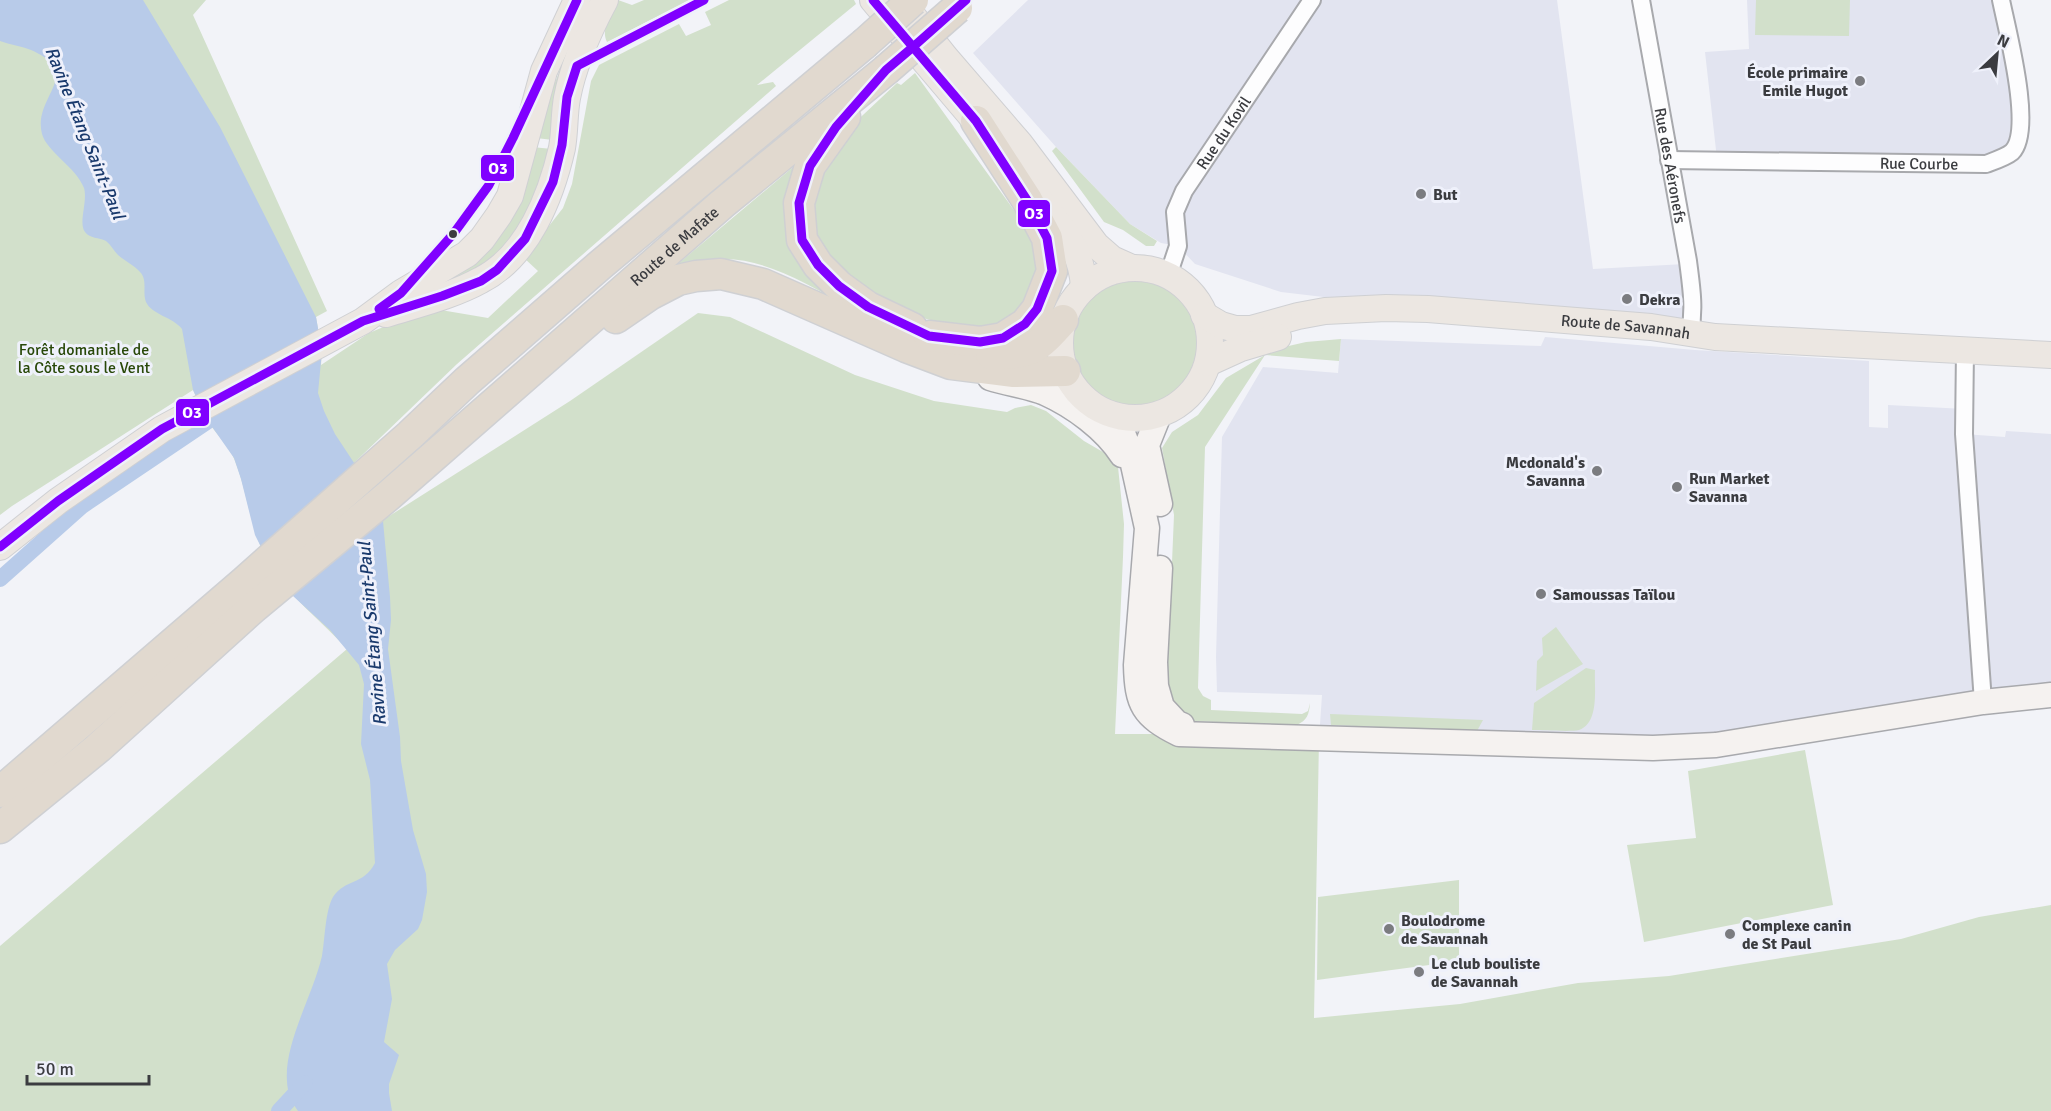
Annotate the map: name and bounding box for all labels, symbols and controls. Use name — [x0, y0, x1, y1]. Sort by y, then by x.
north arrow — [1967, 24, 2027, 84]
text: N — [1994, 30, 2013, 53]
water label: Ravine Étang Saint-Paul — [40, 43, 130, 224]
place label: École primaire Emile Hugot — [1747, 63, 1848, 101]
marker: École primaire Emile Hugot — [1853, 74, 1867, 88]
street label: Rue du Kovil — [1192, 92, 1256, 173]
street label: Rue des Aéronefs — [1650, 106, 1690, 225]
line badge: O3 — [480, 154, 515, 182]
street label: Rue Courbe — [1880, 154, 1958, 175]
text: O3 — [488, 159, 508, 179]
place label: But — [1433, 185, 1458, 205]
marker: But — [1414, 187, 1428, 201]
line badge: O3 — [1017, 199, 1051, 228]
street label: Route de Mafate — [626, 202, 723, 291]
text: O3 — [1024, 204, 1044, 224]
unlabelled marker — [447, 228, 459, 240]
place label: Dekra — [1639, 290, 1680, 310]
marker: Dekra — [1620, 292, 1634, 306]
street label: Route de Savannah — [1560, 311, 1692, 344]
park label: Forêt domaniale de la Côte sous le Vent — [18, 340, 151, 378]
line badge: O3 — [175, 398, 210, 427]
text: O3 — [182, 403, 202, 423]
place label: Mcdonald's Savanna — [1506, 453, 1585, 491]
marker: Mcdonald's Savanna — [1590, 464, 1604, 478]
place label: Run Market Savanna — [1689, 469, 1770, 507]
marker: Run Market Savanna — [1670, 480, 1684, 494]
water label: Ravine Étang Saint-Paul — [353, 539, 391, 727]
place label: Samoussas Taïlou — [1553, 585, 1676, 605]
marker: Samoussas Taïlou — [1534, 587, 1548, 601]
place label: Boulodrome de Savannah — [1401, 911, 1488, 949]
place label: Complexe canin de St Paul — [1742, 916, 1852, 954]
marker: Boulodrome de Savannah — [1382, 922, 1396, 936]
marker: Complexe canin de St Paul — [1723, 927, 1737, 941]
place label: Le club bouliste de Savannah — [1431, 954, 1540, 992]
marker: Le club bouliste de Savannah — [1412, 965, 1426, 979]
scale bar — [27, 1048, 148, 1086]
text: 50 m — [36, 1058, 74, 1080]

